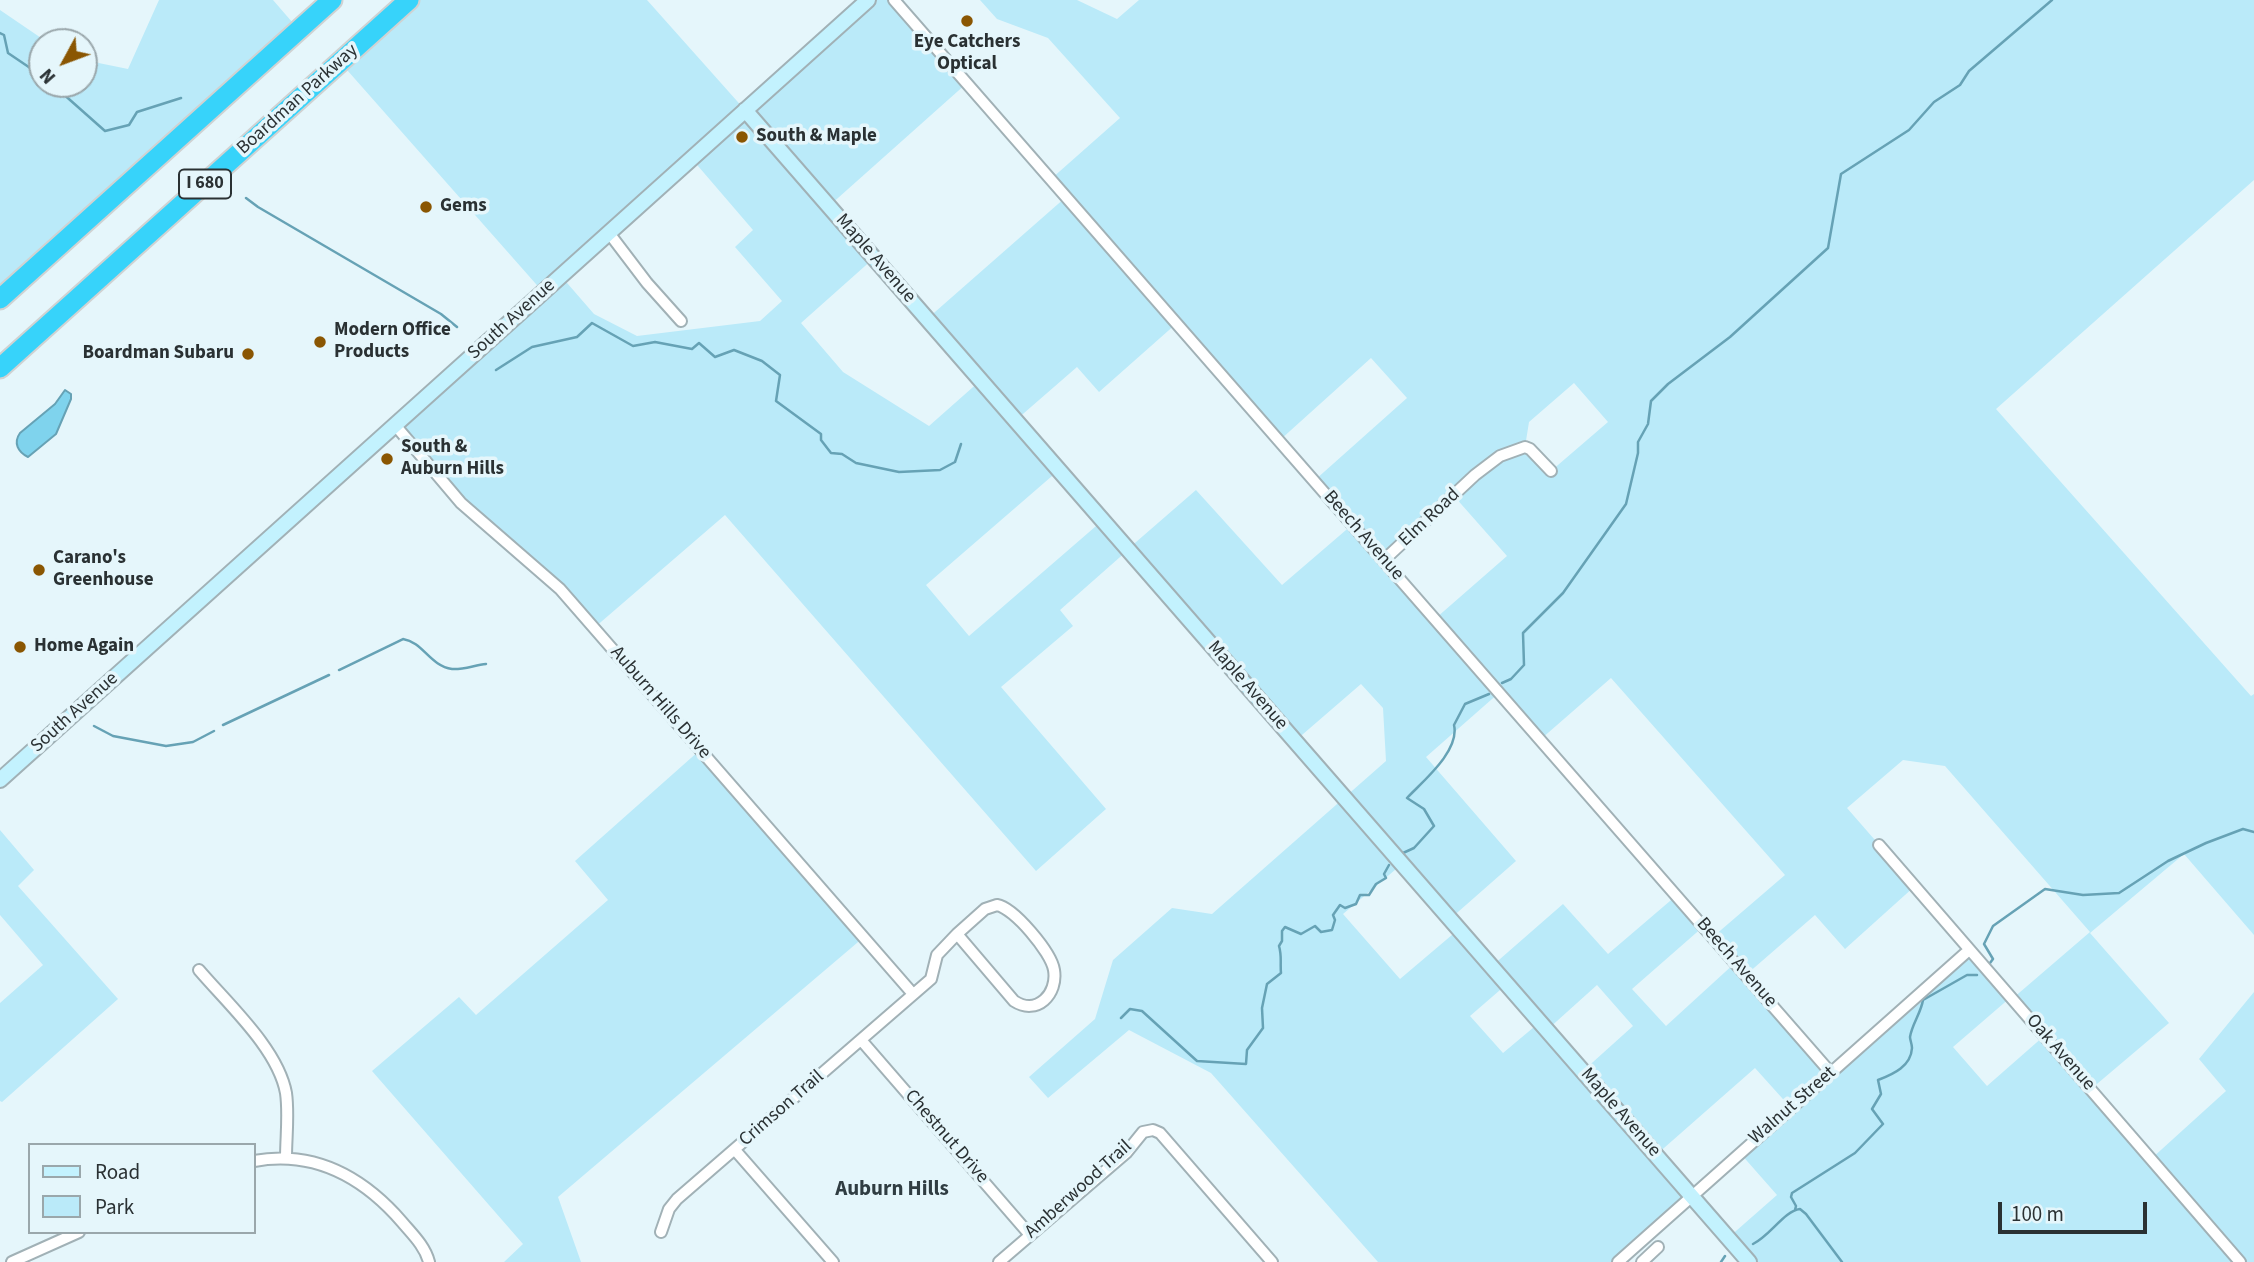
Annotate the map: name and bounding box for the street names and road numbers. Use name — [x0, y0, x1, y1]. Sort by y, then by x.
street label: Boardman Parkway — [233, 40, 363, 160]
road number: I 680 — [179, 169, 231, 198]
street label: Maple Avenue — [830, 210, 920, 308]
street label: South Avenue — [464, 275, 560, 365]
street label: Elm Road — [1395, 484, 1465, 552]
street label: Beech Avenue — [1318, 486, 1408, 586]
street label: Maple Avenue — [1202, 637, 1292, 735]
street label: Auburn Hills Drive — [605, 642, 715, 764]
street label: South Avenue — [27, 668, 123, 758]
street label: Beech Avenue — [1691, 913, 1781, 1013]
street label: Oak Avenue — [2021, 1010, 2099, 1096]
street label: Walnut Street — [1745, 1062, 1841, 1150]
street label: Maple Avenue — [1575, 1064, 1665, 1162]
street label: Crimson Trail — [735, 1066, 829, 1152]
street label: Chestnut Drive — [899, 1085, 993, 1189]
street label: Amberwood Trail — [1021, 1136, 1137, 1244]

